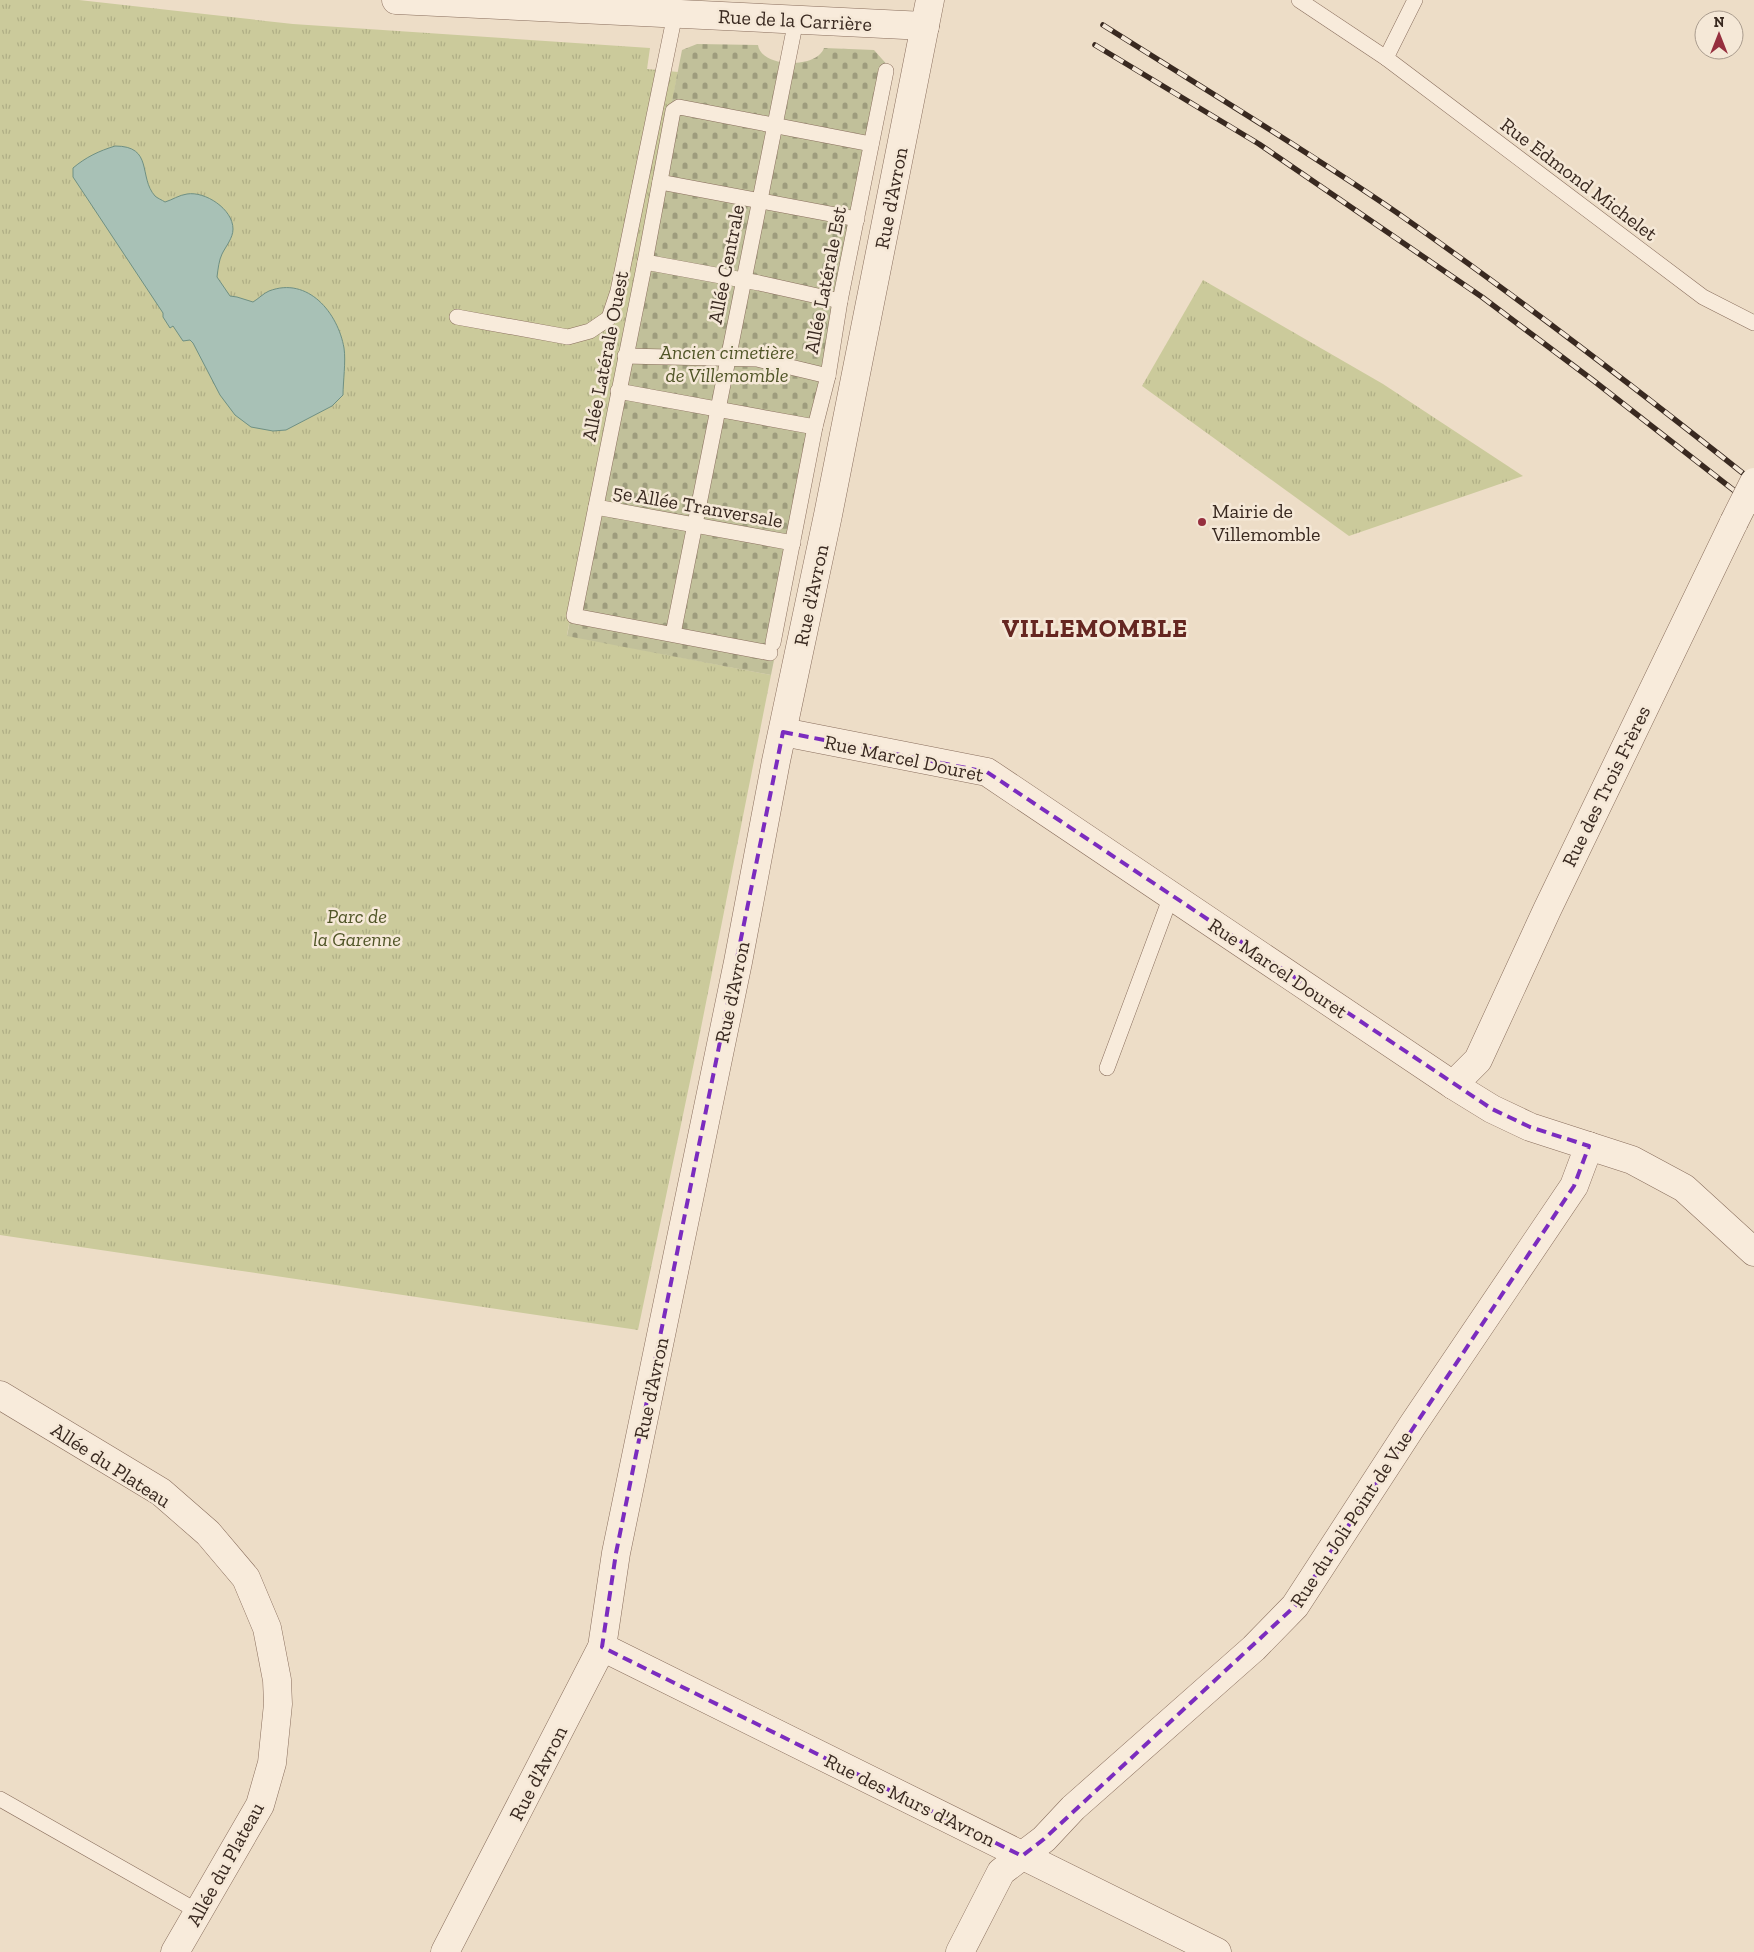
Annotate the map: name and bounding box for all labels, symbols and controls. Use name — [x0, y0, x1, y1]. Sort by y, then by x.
street label: Rue de la Carrière — [717, 4, 873, 36]
north arrow — [1694, 10, 1744, 60]
text: N — [1714, 14, 1725, 31]
street label: Rue Edmond Michelet — [1496, 112, 1663, 246]
street label: Rue d'Avron — [869, 145, 913, 251]
street label: Allée Centrale — [703, 202, 749, 326]
street label: Allée Latérale Est — [799, 204, 851, 356]
street label: Allée Latérale Ouest — [577, 268, 633, 443]
park label: Ancien cimetière de Villemomble — [659, 340, 794, 387]
street label: 5e Allée Tranversale — [611, 479, 785, 533]
place label: Mairie de Villemomble — [1211, 499, 1320, 546]
marker: Mairie de Villemomble — [1196, 516, 1208, 528]
street label: Rue d'Avron — [789, 542, 834, 648]
district label: VILLEMOMBLE — [1002, 613, 1188, 643]
street label: Rue des Trois Frères — [1557, 702, 1655, 870]
street label: Rue Marcel Douret — [822, 729, 986, 787]
park label: Parc de la Garenne — [313, 904, 401, 951]
street label: Rue Marcel Douret — [1204, 913, 1352, 1024]
street label: Rue d'Avron — [710, 939, 755, 1045]
street label: Rue d'Avron — [629, 1335, 674, 1441]
street label: Allée du Plateau — [47, 1417, 175, 1513]
street label: Rue du Joli Point de Vue — [1285, 1426, 1417, 1612]
street label: Rue d'Avron — [504, 1721, 572, 1824]
street label: Rue des Murs d'Avron — [821, 1748, 1000, 1852]
street label: Allée du Plateau — [181, 1798, 269, 1930]

